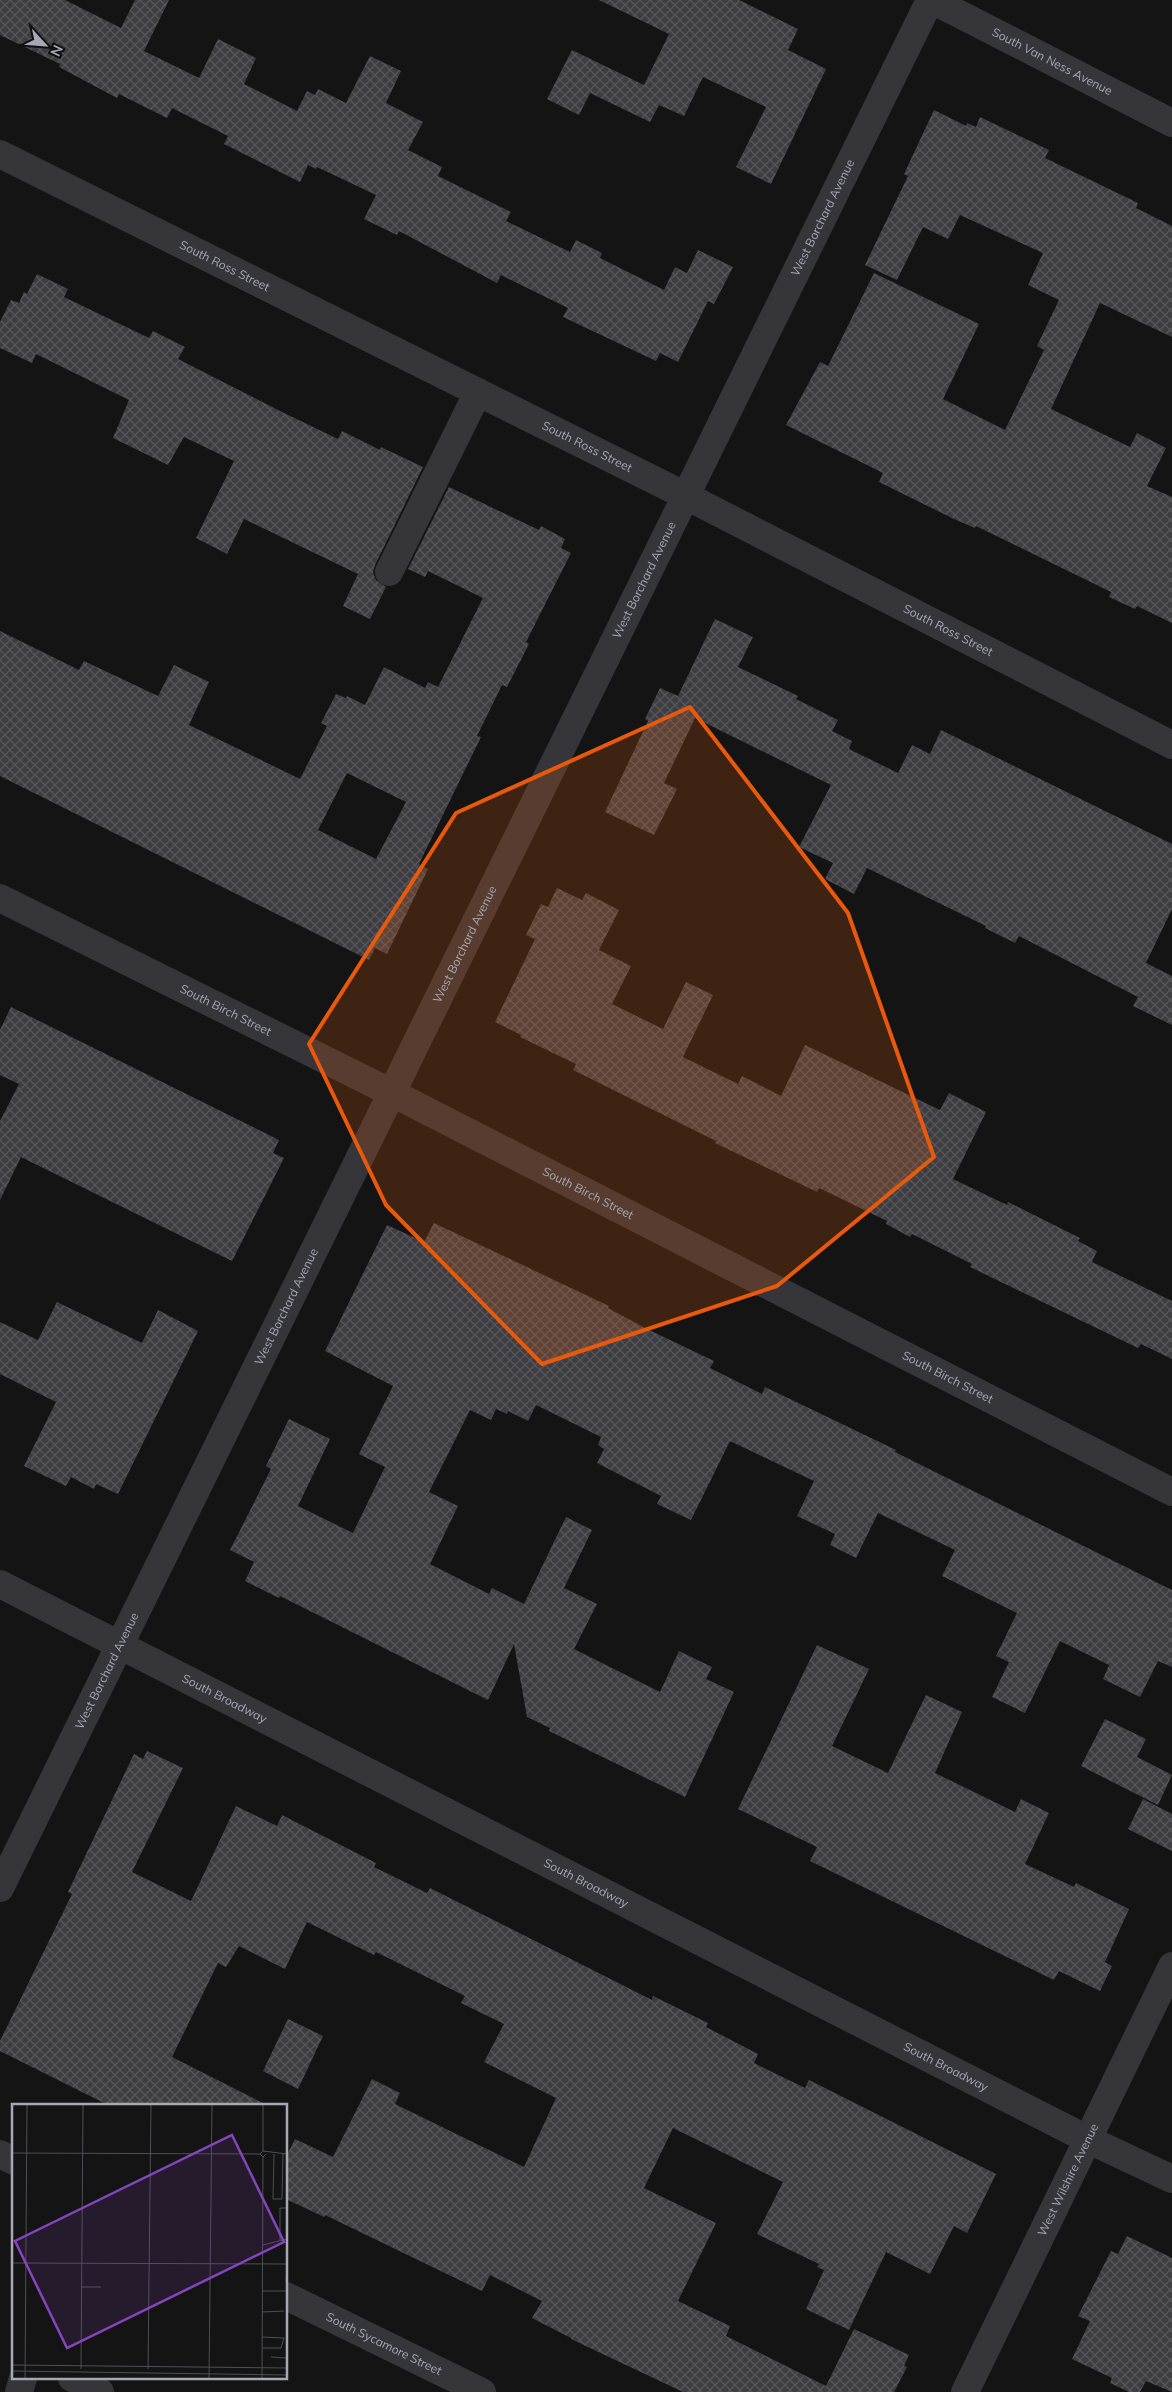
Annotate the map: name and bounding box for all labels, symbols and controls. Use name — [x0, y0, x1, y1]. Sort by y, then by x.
north arrow — [20, 20, 70, 70]
street label: South Van Ness Avenue — [990, 24, 1115, 98]
text: N — [46, 42, 67, 59]
street label: West Borchard Avenue — [787, 157, 857, 278]
street label: South Ross Street — [177, 237, 272, 294]
street label: South Ross Street — [540, 417, 635, 475]
street label: West Borchard Avenue — [609, 519, 679, 641]
street label: South Ross Street — [901, 601, 996, 659]
street label: West Borchard Avenue — [429, 883, 500, 1005]
street label: South Birch Street — [178, 981, 274, 1039]
street label: South Birch Street — [540, 1163, 636, 1222]
street label: West Borchard Avenue — [251, 1246, 321, 1367]
street label: South Birch Street — [900, 1347, 996, 1406]
street label: West Borchard Avenue — [71, 1610, 142, 1732]
street label: South Broadway — [180, 1670, 270, 1726]
street label: South Broadway — [541, 1855, 632, 1911]
street label: South Broadway — [901, 2039, 992, 2095]
inset map — [12, 2104, 288, 2380]
street label: West Wilshire Avenue — [1034, 2121, 1101, 2238]
street label: South Sycamore Street — [324, 2309, 444, 2378]

